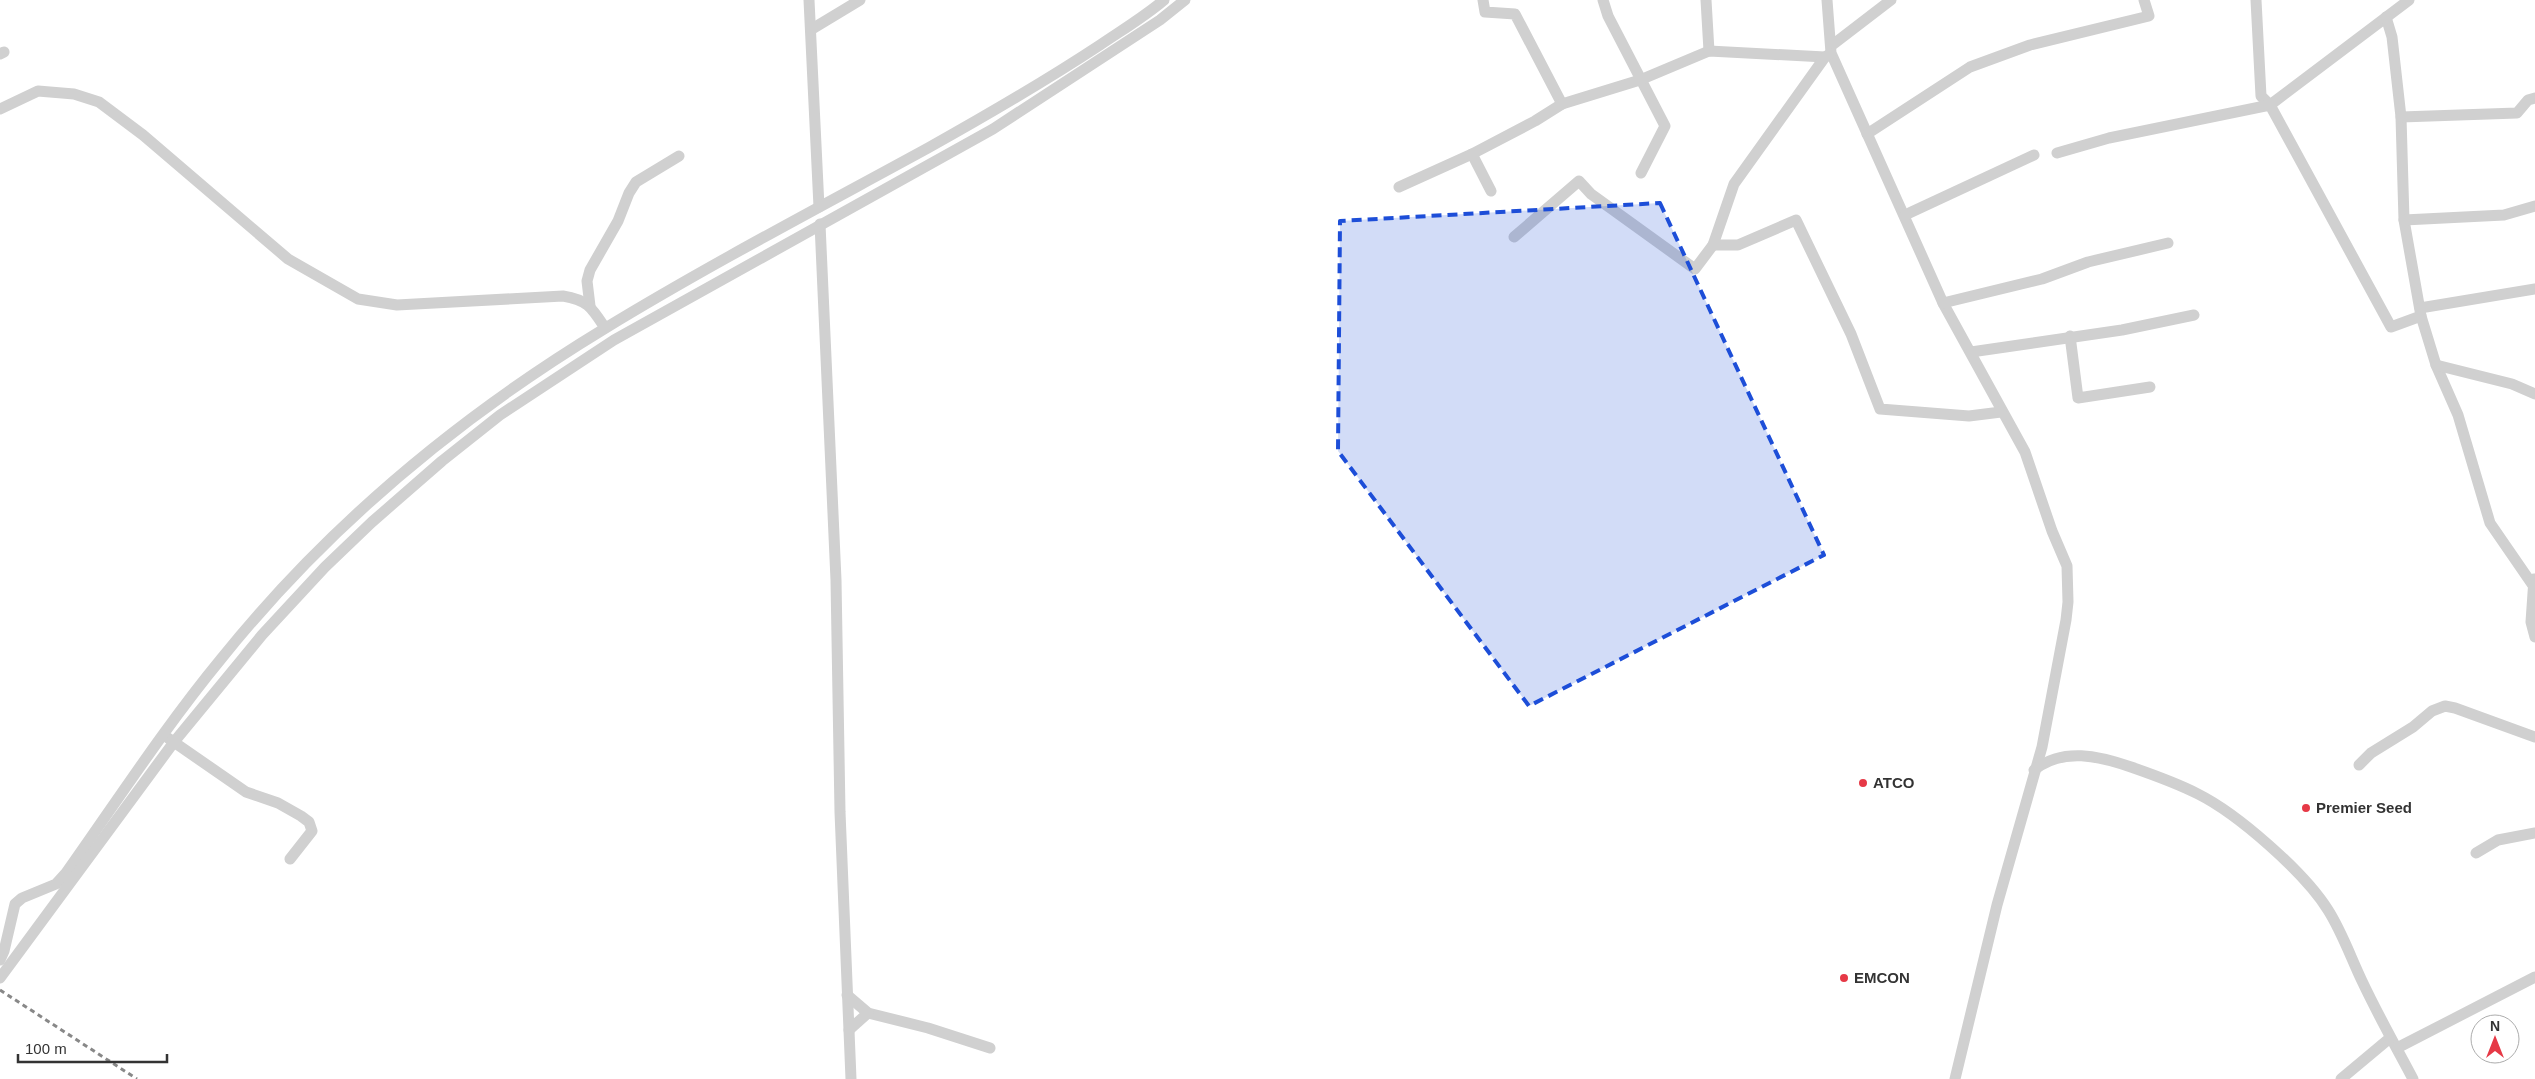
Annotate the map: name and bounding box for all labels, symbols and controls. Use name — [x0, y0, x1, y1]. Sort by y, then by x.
place label: ATCO — [1873, 774, 1915, 791]
marker: ATCO — [1857, 777, 1869, 789]
place label: Premier Seed — [2316, 799, 2412, 816]
marker: Premier Seed — [2300, 802, 2312, 814]
place label: EMCON — [1854, 969, 1910, 986]
marker: EMCON — [1838, 972, 1850, 984]
north arrow — [2470, 1014, 2520, 1064]
text: N — [2490, 1018, 2500, 1034]
scale bar — [18, 1032, 166, 1064]
text: 100 m — [25, 1040, 67, 1057]

